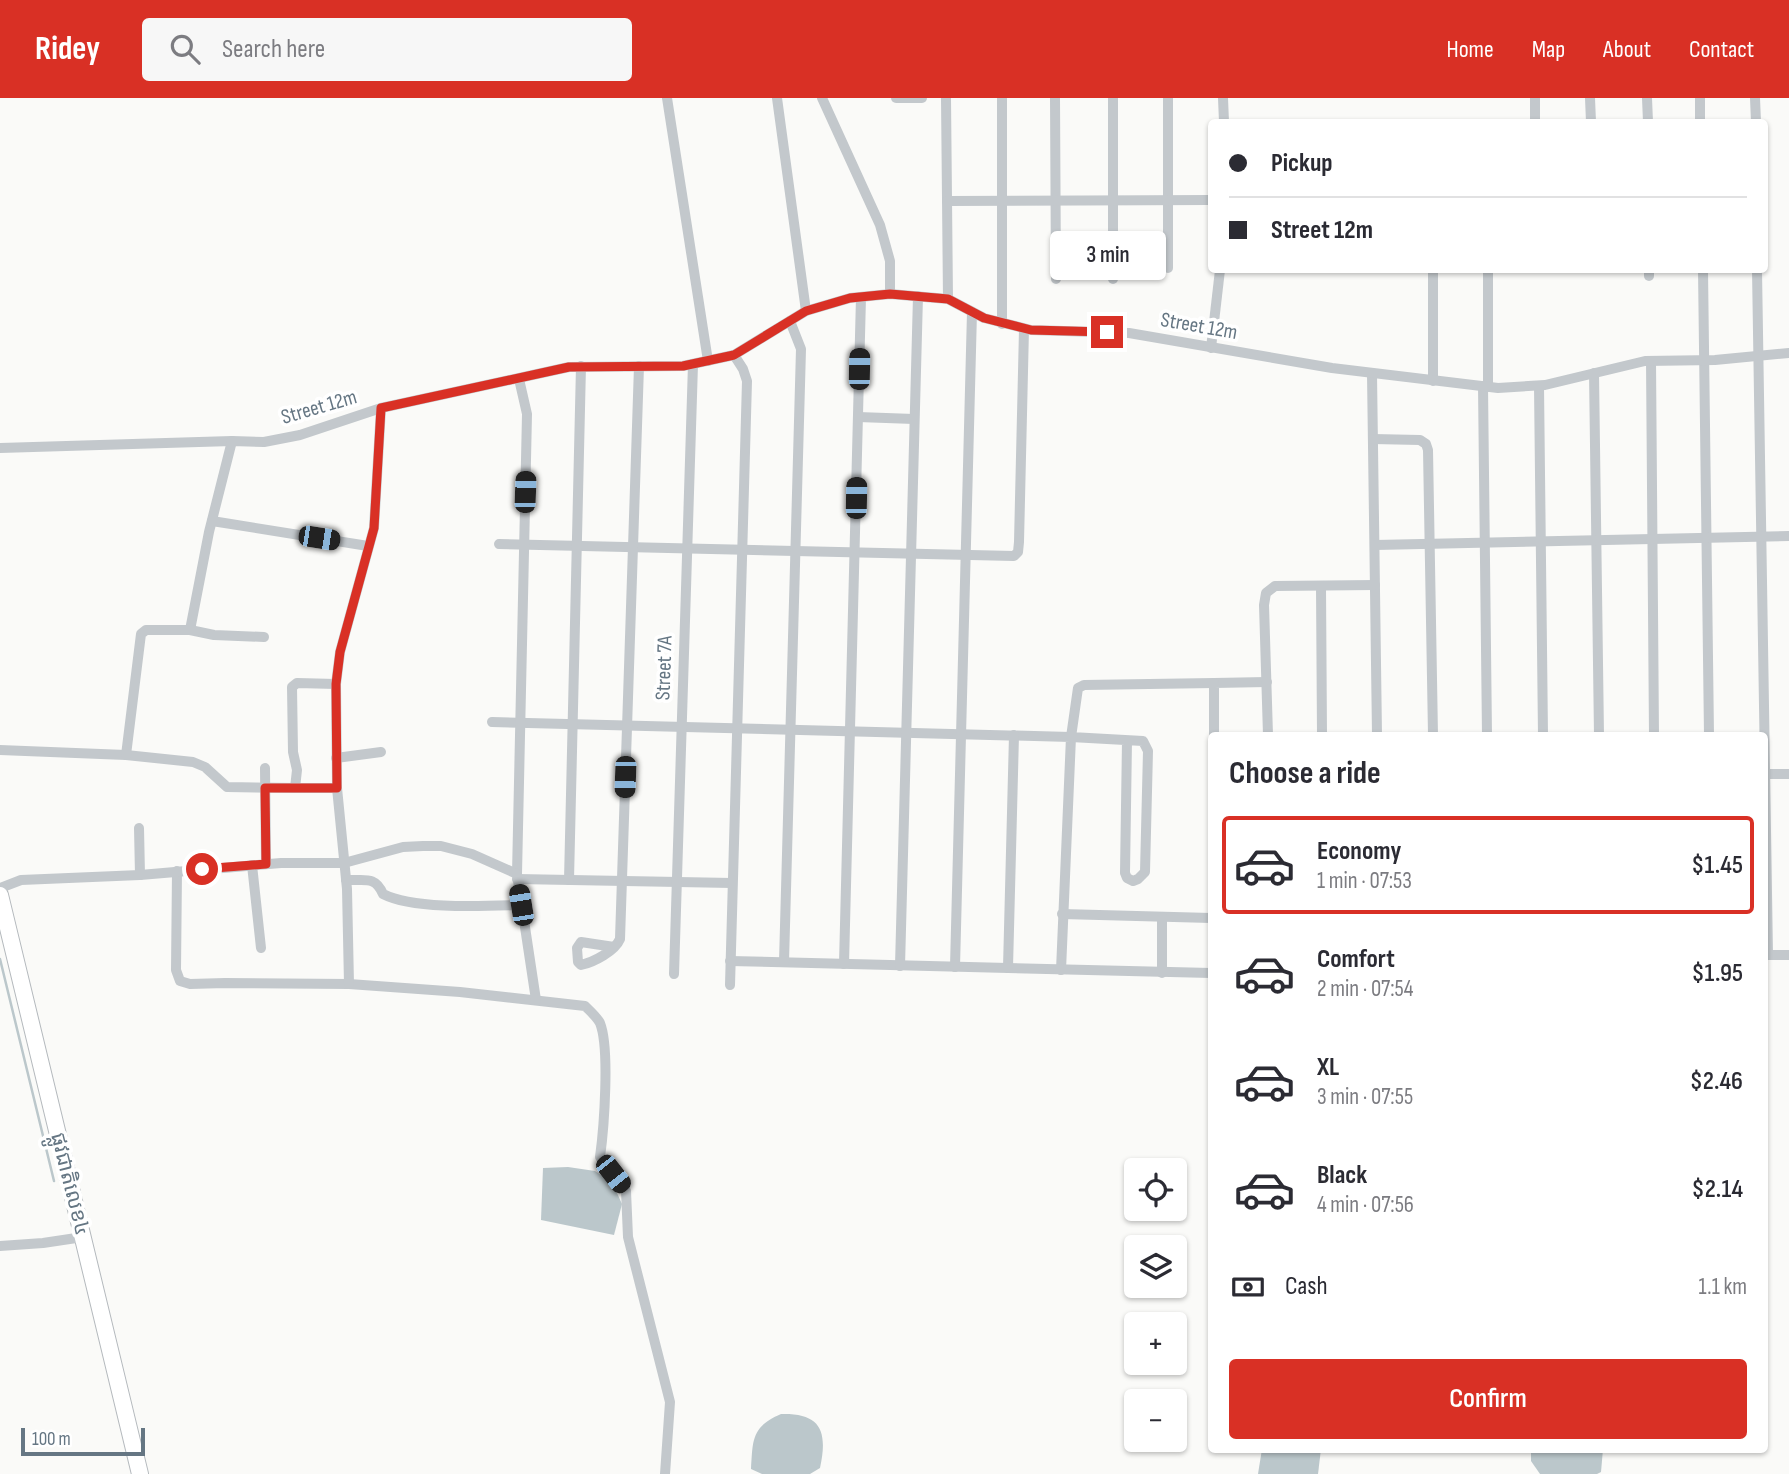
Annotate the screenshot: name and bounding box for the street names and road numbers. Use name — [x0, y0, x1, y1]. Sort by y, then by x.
street label: Street 12m — [1159, 307, 1239, 345]
street label: Street 12m — [278, 384, 360, 430]
street label: Street 7A — [650, 634, 678, 701]
street label: ផ្លូវជាតិលេខ៤ — [39, 1130, 95, 1240]

